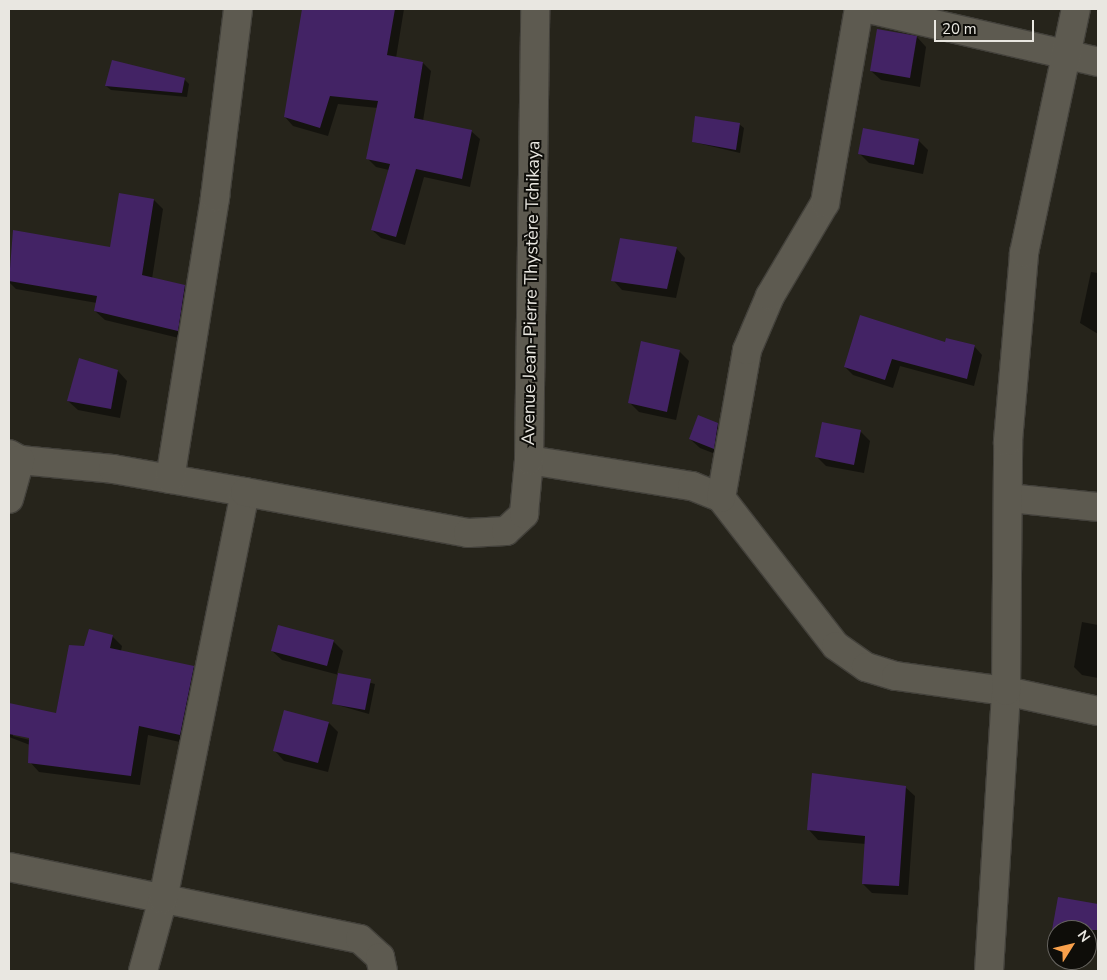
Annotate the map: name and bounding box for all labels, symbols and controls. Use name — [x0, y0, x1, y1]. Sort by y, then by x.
scale bar — [937, 10, 1037, 42]
text: 20 m — [942, 19, 977, 39]
street label: Avenue Jean-Pierre Thystère Tchikaya — [518, 140, 544, 446]
north arrow — [1047, 920, 1097, 970]
text: N — [1073, 927, 1094, 946]

